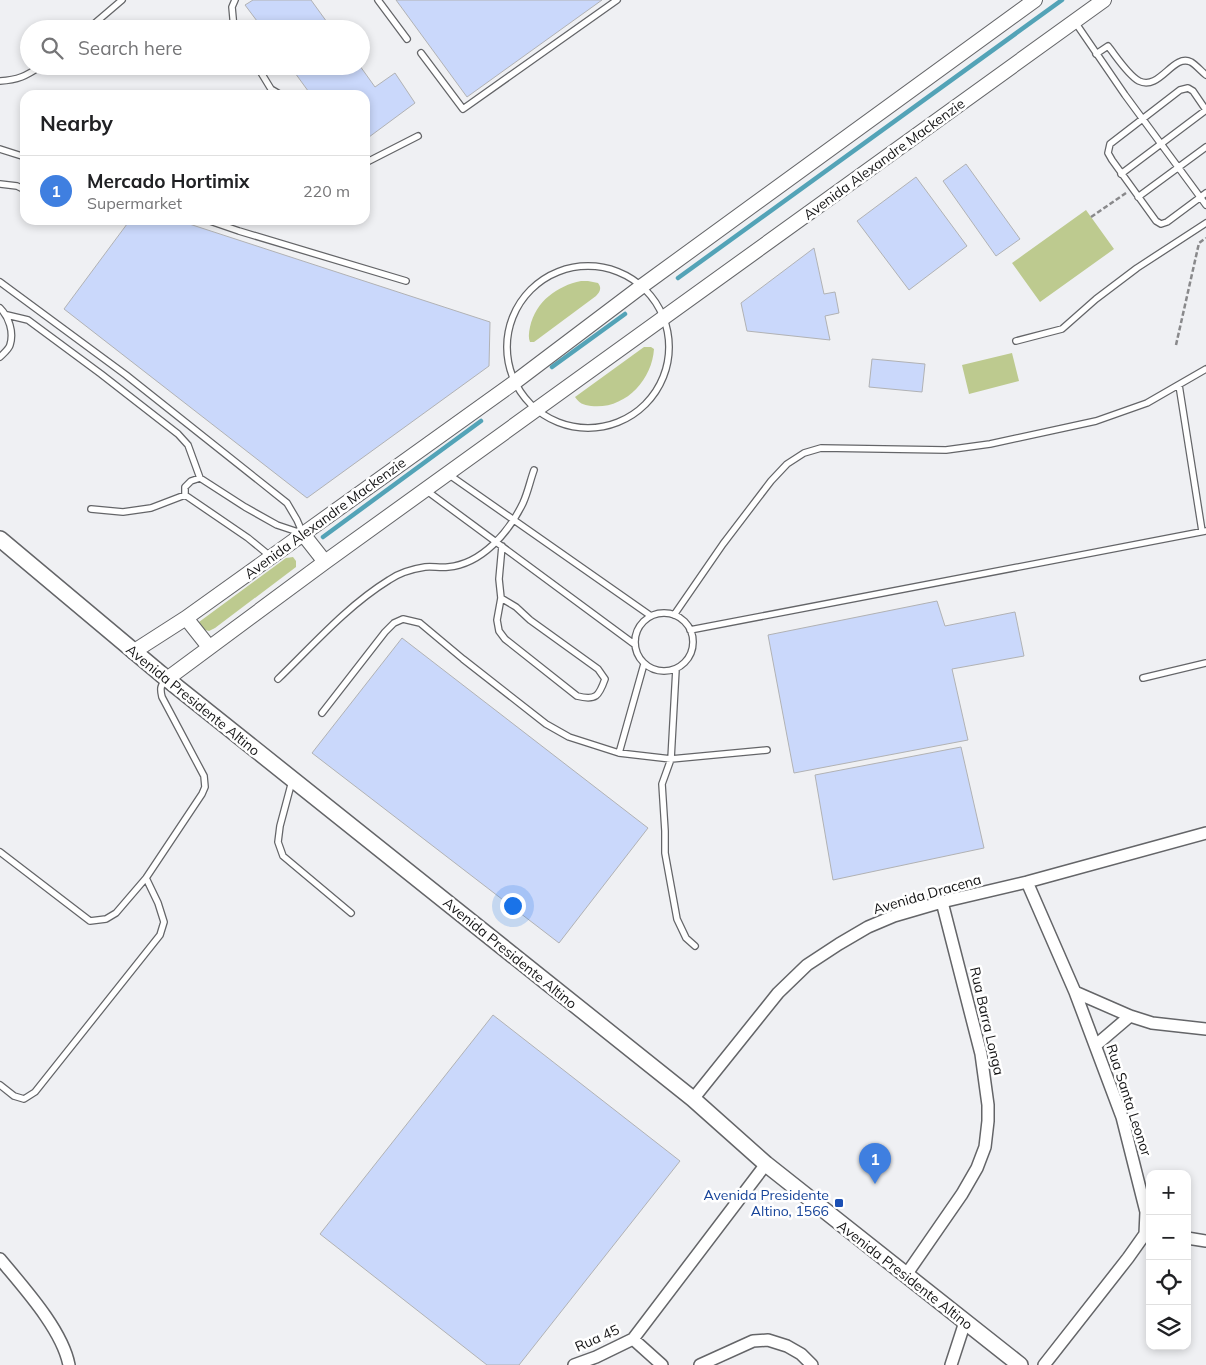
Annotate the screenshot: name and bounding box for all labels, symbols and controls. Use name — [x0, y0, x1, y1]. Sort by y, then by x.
search box — [20, 20, 370, 75]
icon: search — [38, 34, 66, 62]
text: Search here — [78, 36, 182, 60]
street label: Avenida Alexandre Mackenzie — [800, 94, 968, 224]
text: Nearby — [40, 110, 113, 136]
text: Mercado Hortimix — [87, 169, 249, 193]
text: 1 — [51, 181, 61, 201]
text: 220 m — [303, 181, 350, 201]
text: Supermarket — [87, 193, 182, 213]
street label: Avenida Alexandre Mackenzie — [241, 453, 409, 583]
street label: Avenida Presidente Altino — [122, 640, 264, 760]
street label: Avenida Dracena — [871, 870, 983, 918]
street label: Avenida Presidente Altino — [439, 893, 581, 1013]
your location — [500, 893, 526, 919]
street label: Rua Barra Longa — [966, 965, 1008, 1077]
street label: Rua Santa Leonor — [1102, 1042, 1156, 1159]
pin: 1 — [859, 1143, 891, 1184]
map controls — [1146, 1170, 1191, 1350]
button: + — [1146, 1170, 1191, 1215]
place label: Avenida Presidente Altino, 1566 — [704, 1186, 829, 1220]
marker: Avenida Presidente Altino, 1566 — [833, 1197, 845, 1209]
button: − — [1146, 1215, 1191, 1260]
street label: Avenida Presidente Altino — [834, 1216, 976, 1334]
button: locate — [1146, 1260, 1191, 1305]
button: layers — [1146, 1305, 1191, 1350]
street label: Rua 45 — [572, 1320, 622, 1356]

